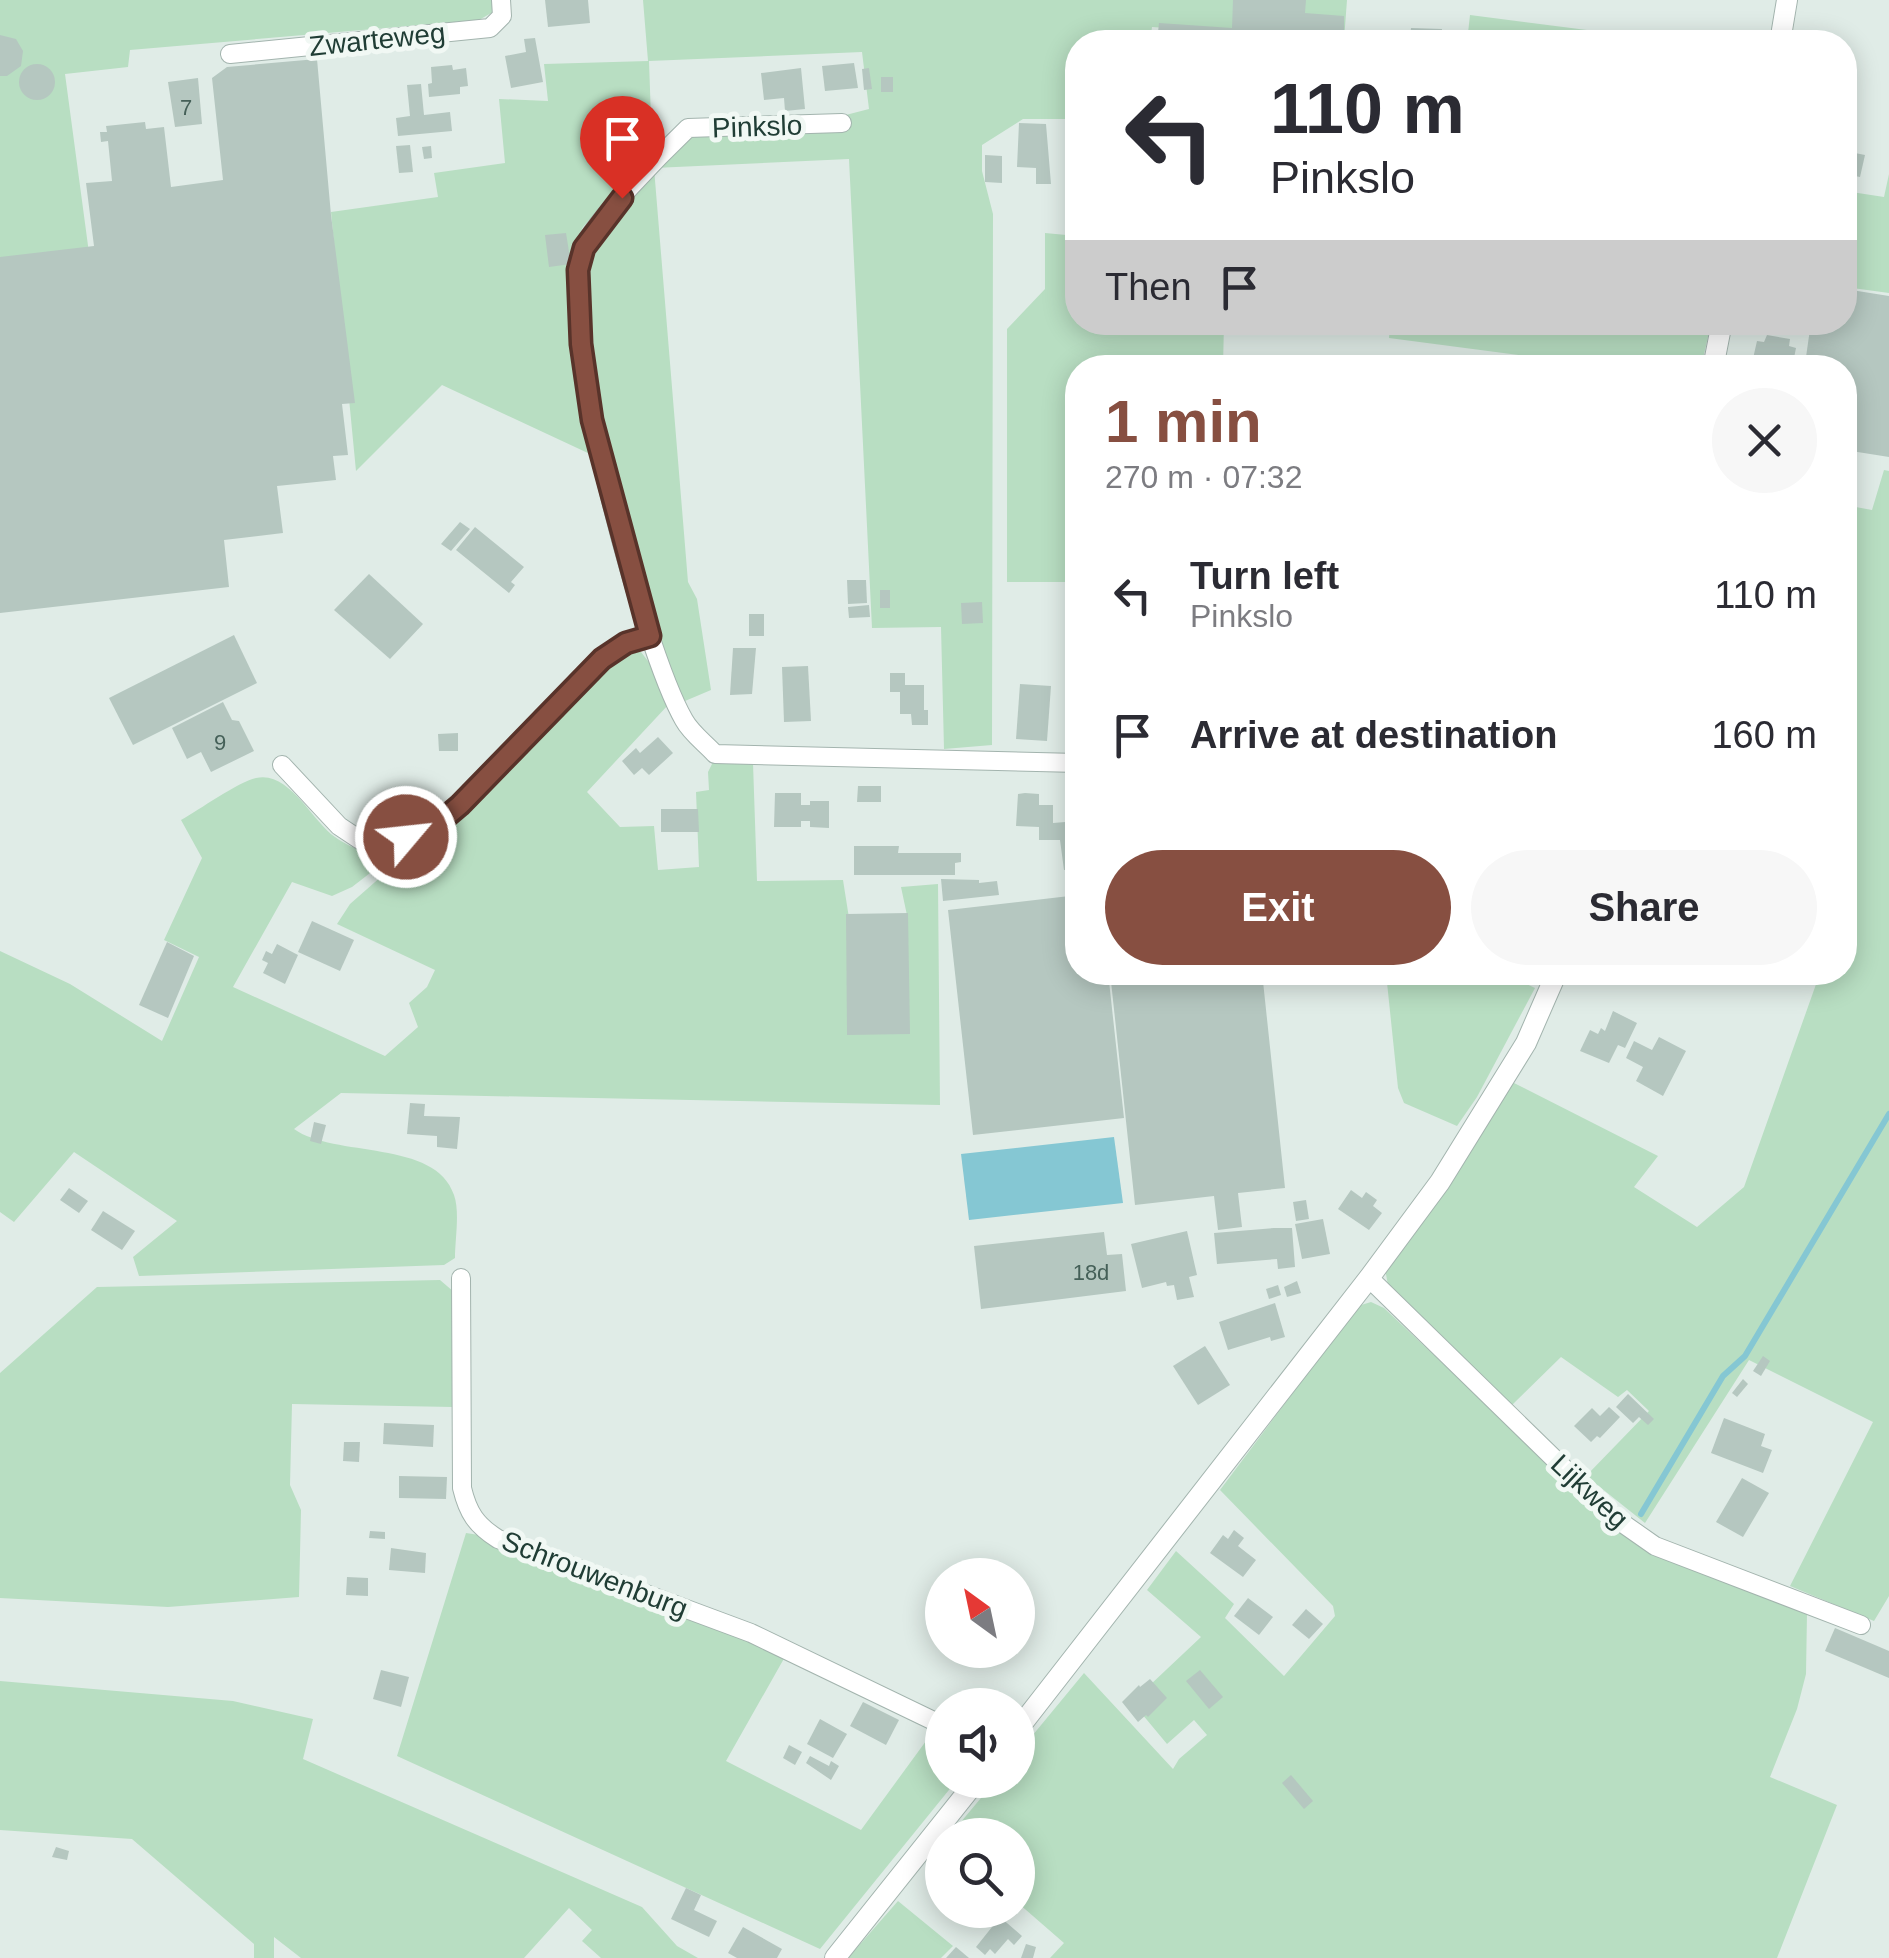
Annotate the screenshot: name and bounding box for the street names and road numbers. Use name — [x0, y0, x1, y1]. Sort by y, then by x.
street label: Zwarteweg — [307, 17, 447, 62]
street label: Pinkslo — [711, 109, 803, 144]
street label: Lijkweg — [1545, 1448, 1634, 1535]
street label: Schrouwenburg — [498, 1525, 692, 1624]

